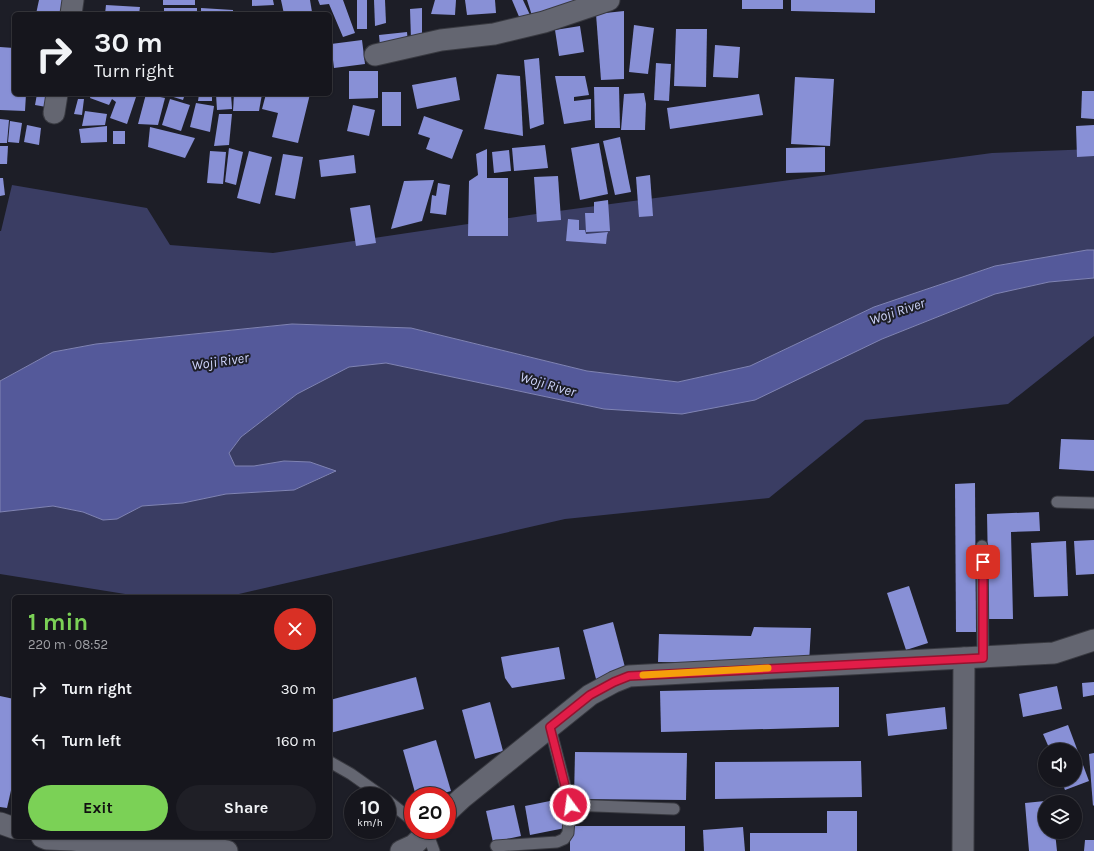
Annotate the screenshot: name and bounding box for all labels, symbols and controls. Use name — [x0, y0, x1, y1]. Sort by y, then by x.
text: 30 m — [94, 26, 163, 59]
icon: right — [28, 28, 80, 80]
text: Turn right — [94, 60, 174, 82]
water label: Woji River — [867, 294, 928, 328]
water label: Woji River — [190, 349, 251, 374]
water label: Woji River — [518, 368, 579, 401]
pin — [966, 545, 1000, 579]
icon: arrive — [972, 551, 994, 573]
text: 1 min — [28, 608, 88, 636]
button: close — [274, 608, 316, 650]
text: 220 m · 08:52 — [28, 637, 108, 652]
icon: right — [28, 678, 50, 700]
text: Turn right — [62, 680, 132, 698]
text: 30 m — [281, 680, 316, 698]
icon: left — [28, 730, 50, 752]
text: Turn left — [62, 732, 121, 750]
text: 160 m — [276, 732, 316, 750]
map controls — [1038, 743, 1082, 839]
button: sound — [1038, 743, 1082, 787]
position arrow — [549, 784, 591, 826]
button: Exit — [28, 785, 168, 831]
button: Share — [176, 785, 316, 831]
speed limit sign: 20 — [404, 787, 456, 839]
button: layers — [1038, 795, 1082, 839]
text: 10 — [360, 796, 380, 819]
text: km/h — [357, 817, 383, 829]

